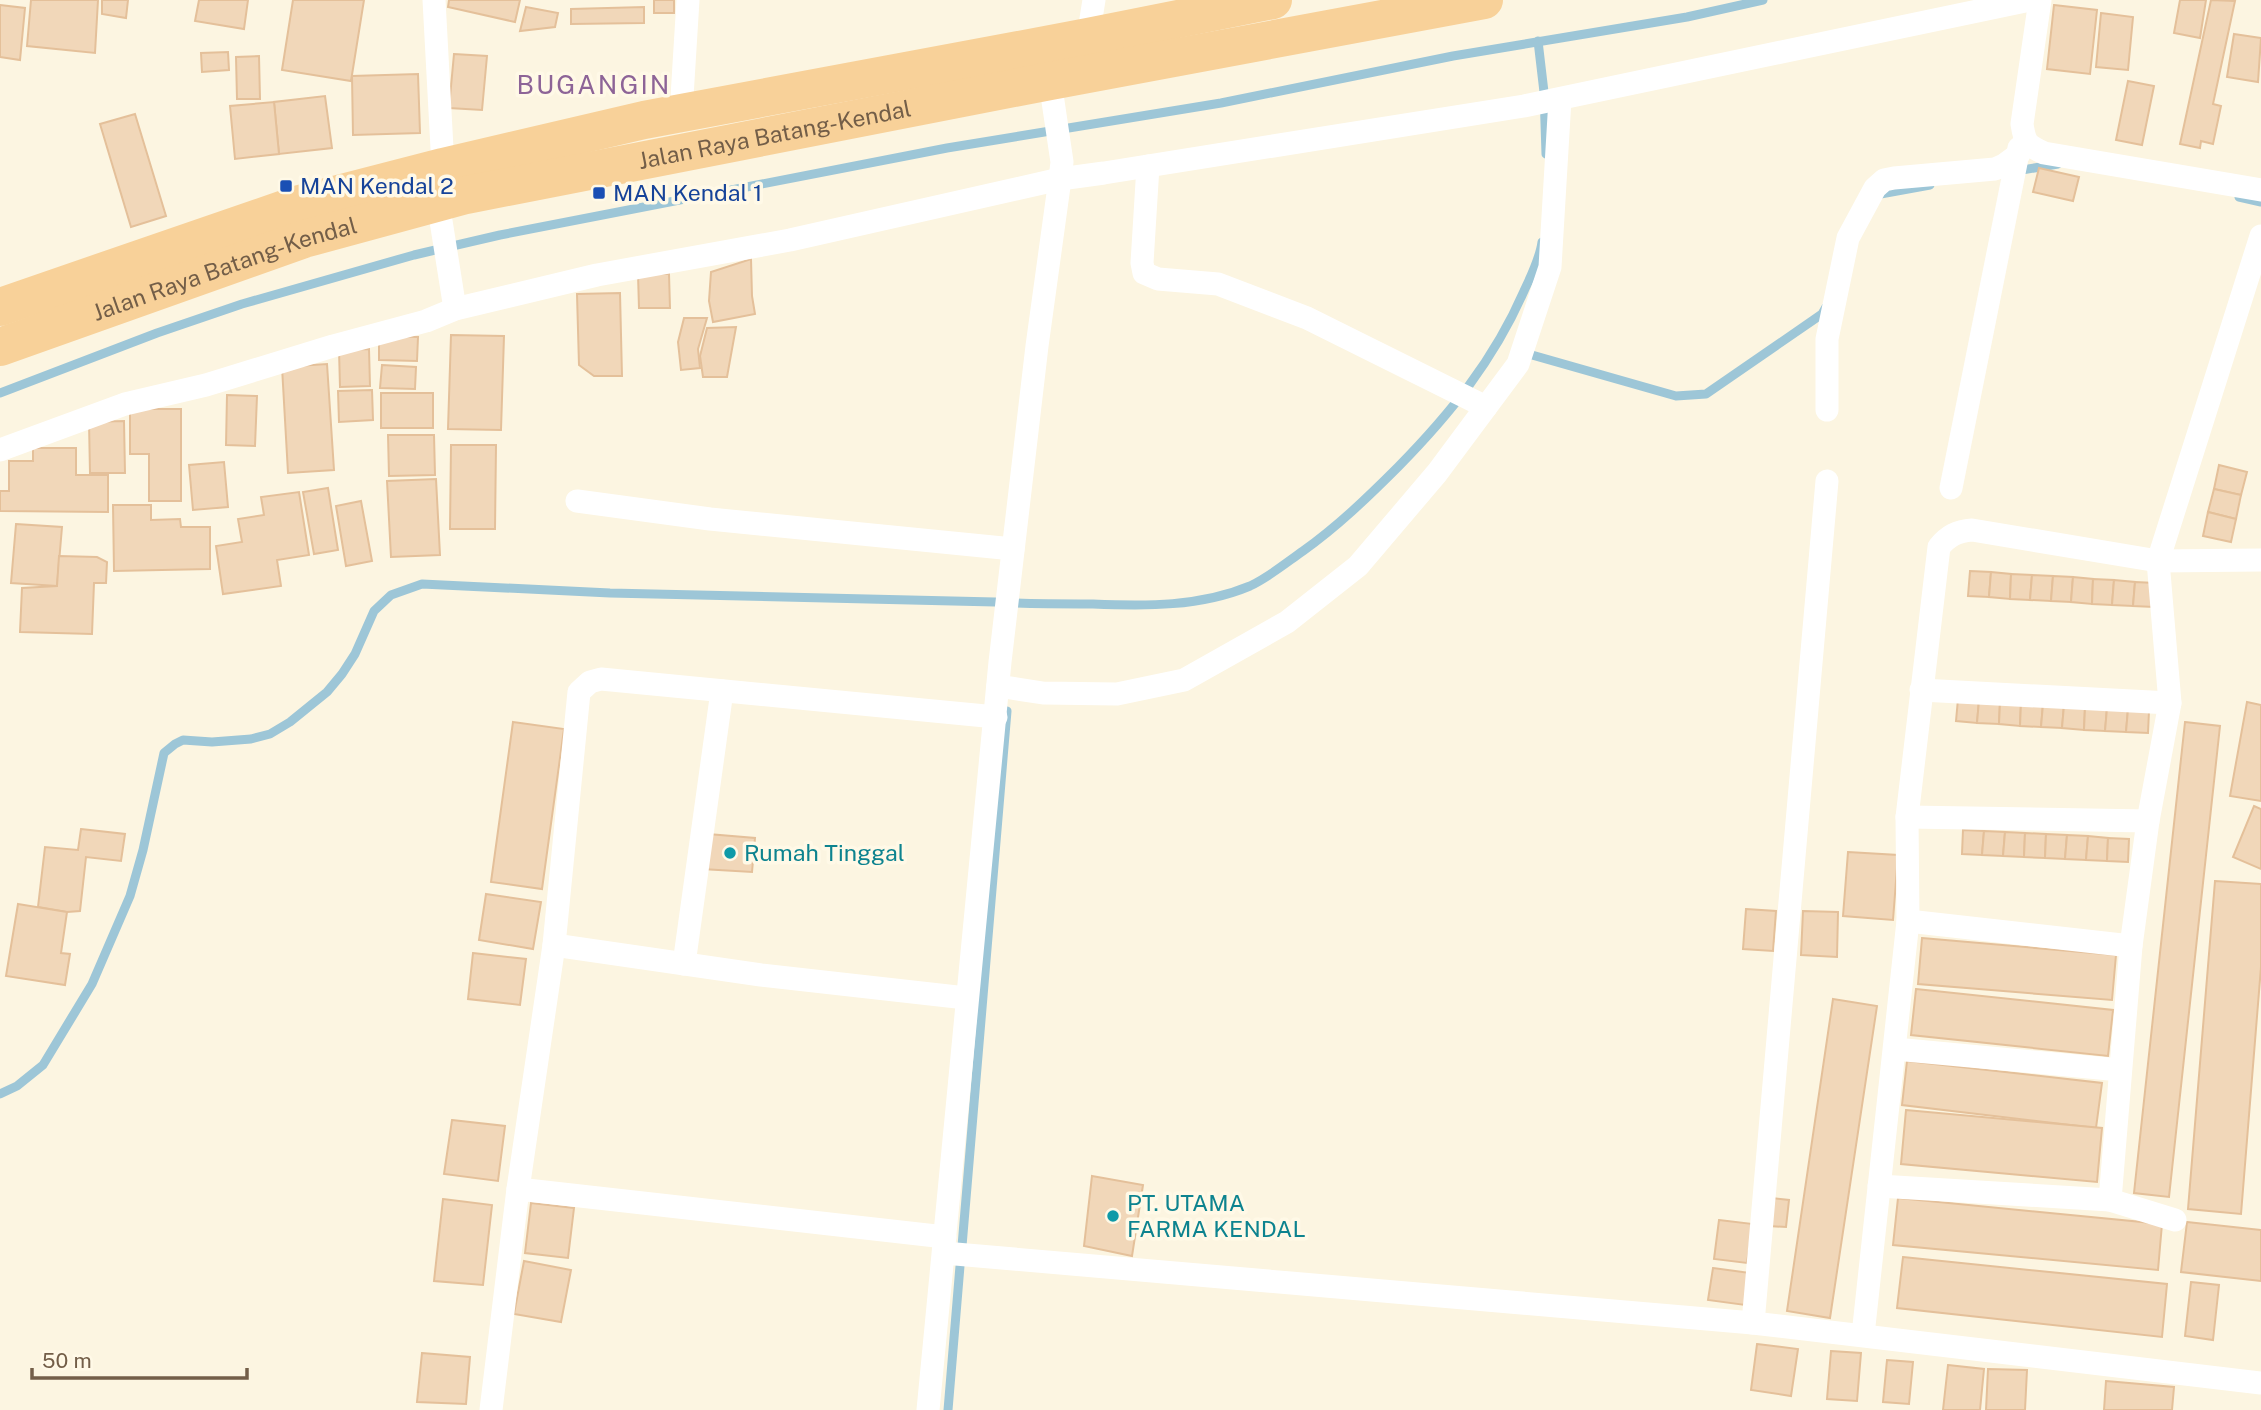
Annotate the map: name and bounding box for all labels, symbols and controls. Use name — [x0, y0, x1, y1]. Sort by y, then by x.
district label: BUGANGIN — [517, 69, 671, 100]
street label: Jalan Raya Batang-Kendal — [636, 94, 913, 174]
place label: MAN Kendal 2 — [300, 172, 454, 199]
marker: MAN Kendal 2 — [278, 178, 294, 194]
place label: MAN Kendal 1 — [613, 179, 762, 206]
marker: MAN Kendal 1 — [591, 185, 607, 201]
street label: Jalan Raya Batang-Kendal — [89, 211, 360, 326]
place label: Rumah Tinggal — [744, 839, 905, 866]
marker: Rumah Tinggal — [722, 845, 738, 861]
place label: PT. UTAMA FARMA KENDAL — [1127, 1189, 1306, 1242]
marker: PT. UTAMA FARMA KENDAL — [1105, 1208, 1121, 1224]
scale bar — [32, 1336, 247, 1380]
text: 50 m — [42, 1348, 92, 1373]

